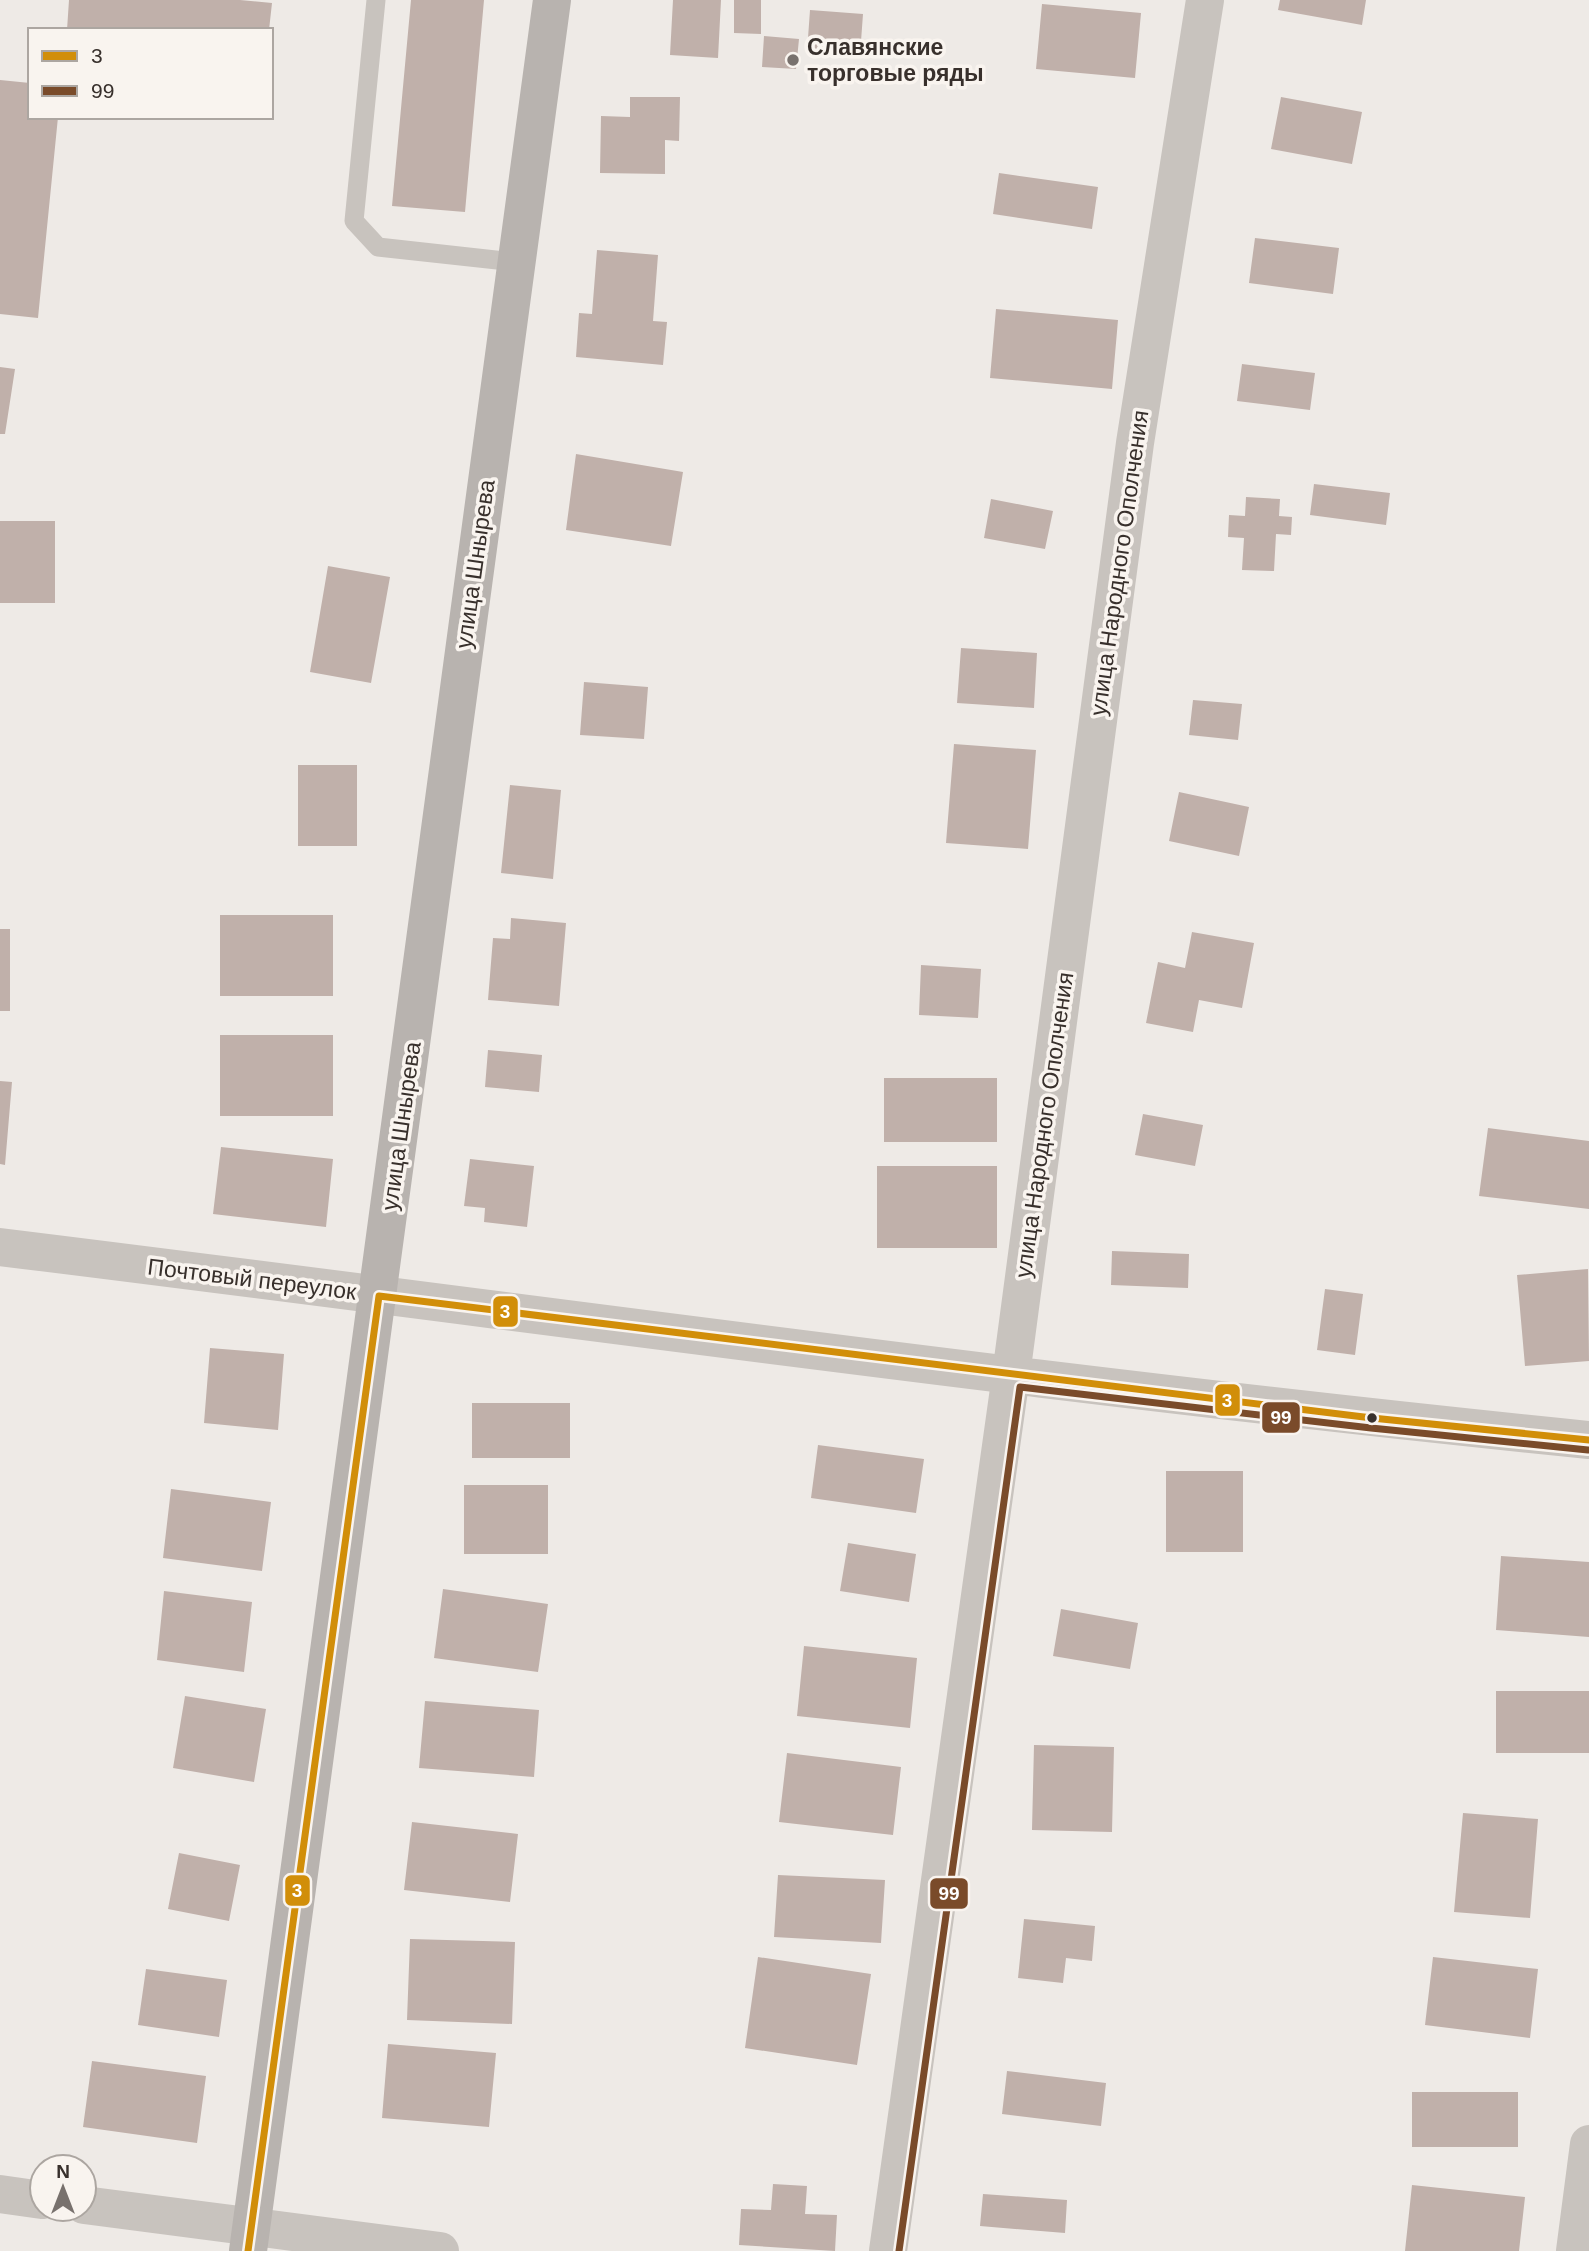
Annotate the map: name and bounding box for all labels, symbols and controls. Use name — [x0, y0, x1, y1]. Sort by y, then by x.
legend — [28, 28, 273, 119]
place label: Славянские торговые ряды — [807, 34, 984, 86]
text: 3 — [91, 44, 103, 67]
marker: Славянские торговые ряды — [785, 52, 801, 68]
text: 99 — [91, 79, 114, 102]
street label: улица Народного Ополчения — [1085, 408, 1153, 718]
street label: улица Шнырева — [450, 478, 500, 650]
street label: улица Народного Ополчения — [1010, 970, 1078, 1280]
street label: улица Шнырева — [376, 1040, 426, 1212]
street label: Почтовый переулок — [146, 1253, 359, 1305]
line badge: 3 — [492, 1295, 519, 1328]
text: 3 — [500, 1301, 510, 1322]
line badge: 3 — [1214, 1383, 1241, 1417]
text: 3 — [1222, 1390, 1232, 1411]
line badge: 99 — [1261, 1401, 1301, 1434]
text: 99 — [1270, 1407, 1292, 1428]
unlabelled marker — [1365, 1411, 1379, 1425]
line badge: 3 — [284, 1874, 311, 1907]
line badge: 99 — [929, 1877, 969, 1910]
text: 3 — [292, 1880, 302, 1901]
text: 99 — [938, 1883, 960, 1904]
north arrow — [28, 2153, 98, 2223]
text: N — [56, 2161, 70, 2182]

